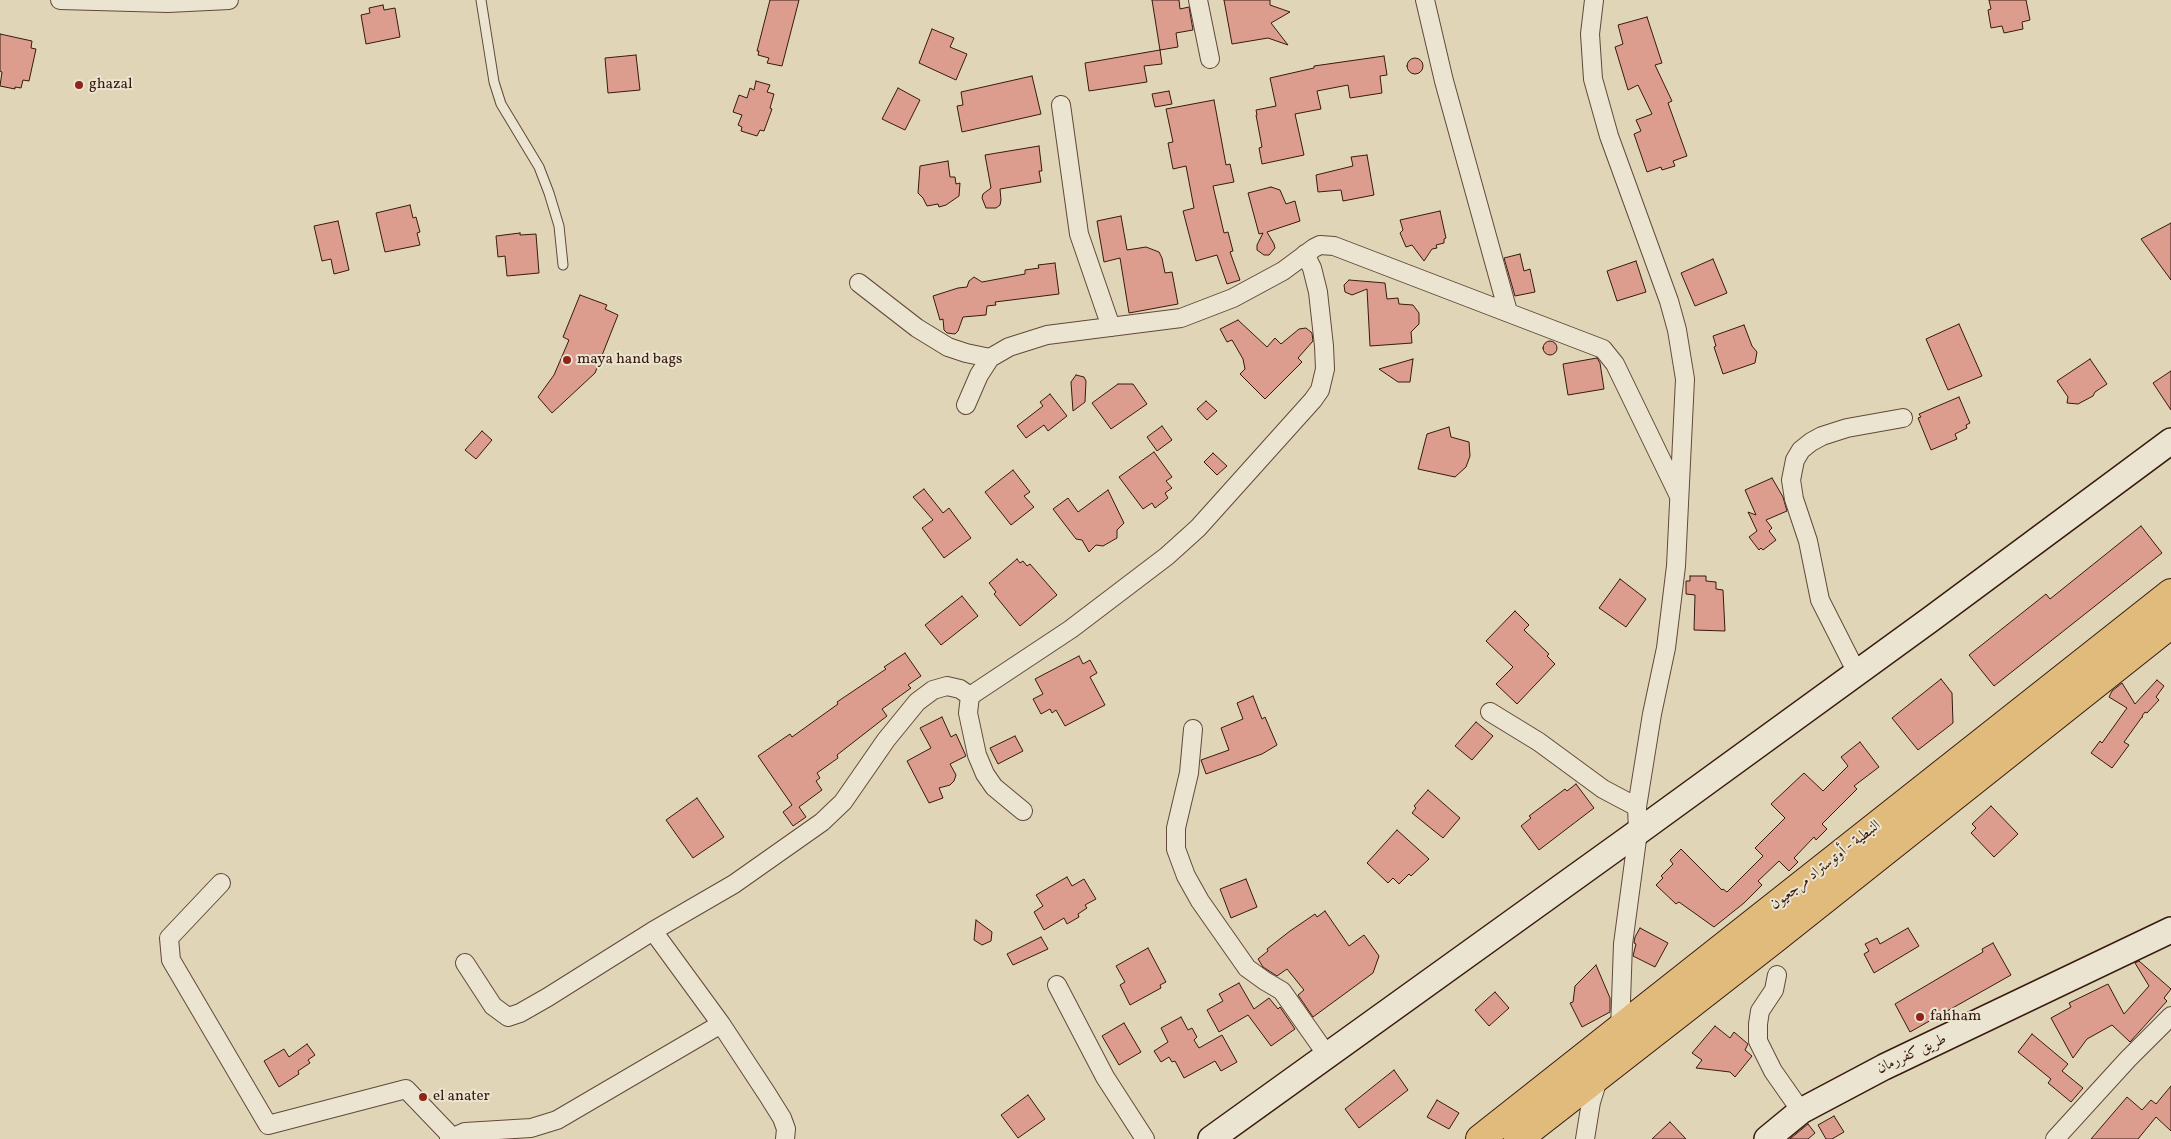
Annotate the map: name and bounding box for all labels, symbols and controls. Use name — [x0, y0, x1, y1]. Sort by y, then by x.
place label: ghazal — [89, 76, 133, 94]
marker: ghazal — [73, 79, 85, 91]
place label: maya hand bags — [577, 351, 682, 369]
marker: maya hand bags — [561, 354, 573, 366]
street label: النبطية - أوتوستراد مرجعيون — [1767, 817, 1885, 915]
place label: fahham — [1930, 1008, 1981, 1026]
marker: fahham — [1914, 1011, 1926, 1023]
street label: طريق كفررمان — [1874, 1031, 1950, 1079]
place label: el anater — [433, 1088, 490, 1106]
marker: el anater — [417, 1091, 429, 1103]

